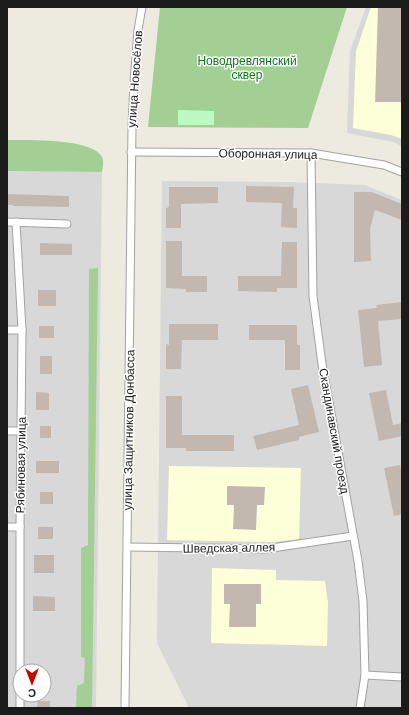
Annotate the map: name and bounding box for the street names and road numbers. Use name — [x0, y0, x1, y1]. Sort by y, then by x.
street label: улица Новосёлов — [125, 30, 145, 128]
street label: Оборонная улица — [218, 146, 318, 162]
street label: улица Защитников Донбасса — [121, 349, 137, 511]
street label: Скандинавский проезд — [316, 367, 352, 495]
street label: Рябиновая улица — [13, 416, 29, 513]
street label: Шведская аллея — [183, 540, 275, 556]

